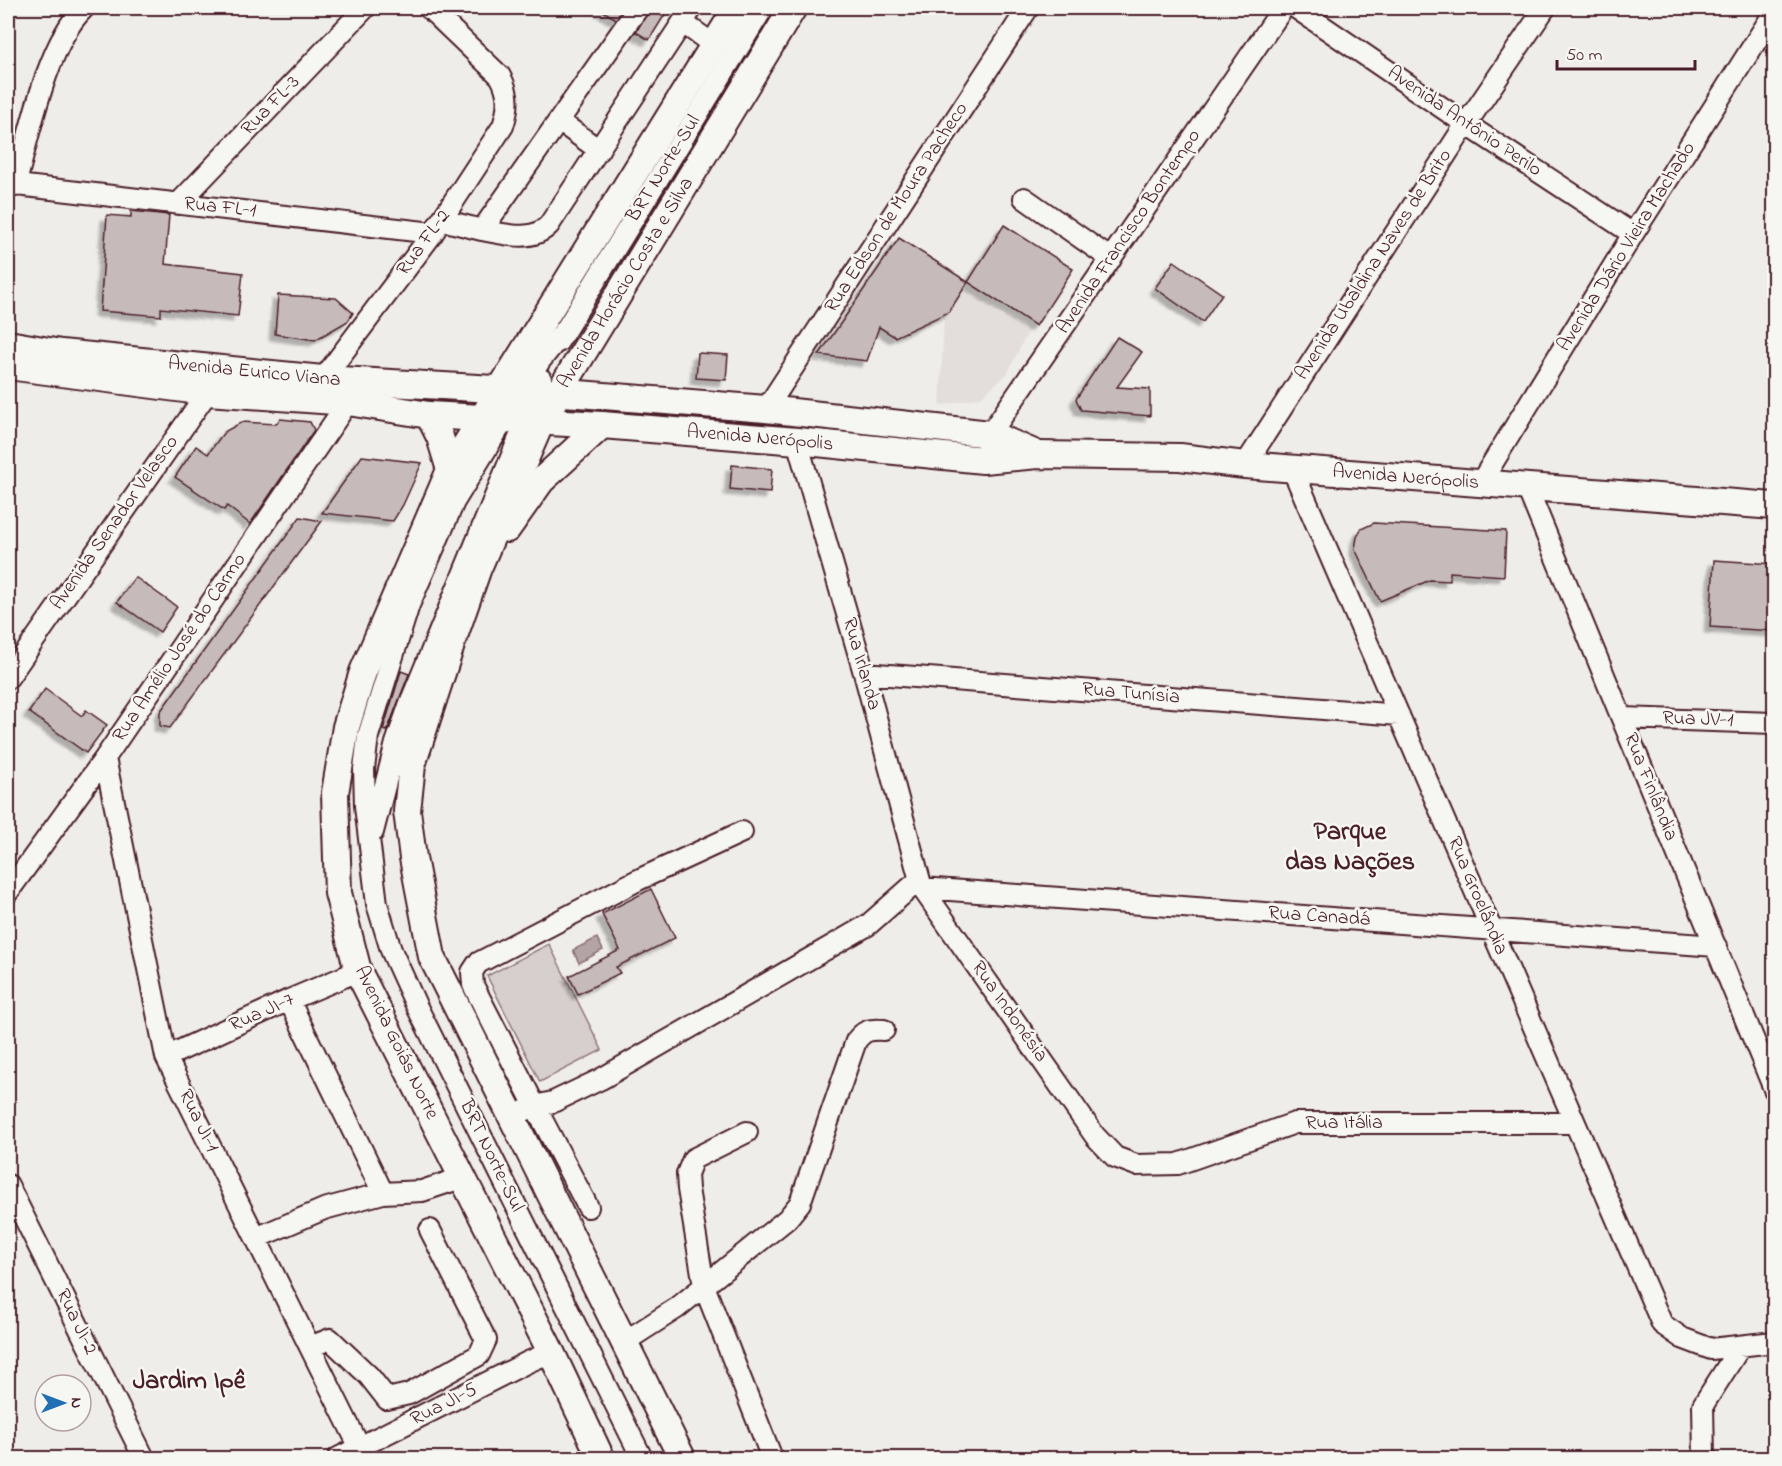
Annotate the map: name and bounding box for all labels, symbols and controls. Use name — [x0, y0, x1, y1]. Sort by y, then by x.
scale bar — [1557, 33, 1695, 71]
text: 50 m — [1566, 43, 1603, 69]
street label: Avenida Antônio Perilo — [1381, 59, 1547, 185]
street label: Rua FL-3 — [235, 69, 307, 143]
street label: Rua Edson de Moura Pacheco — [818, 97, 976, 319]
street label: BRT Norte-Sul — [619, 110, 709, 229]
street label: Avenida Francisco Bontempo — [1049, 124, 1209, 340]
street label: Avenida Dário Vieira Machado — [1550, 137, 1704, 357]
street label: Avenida Ubaldina Naves de Brito — [1288, 144, 1460, 386]
street label: Avenida Horácio Costa e Silva — [550, 172, 701, 394]
street label: Rua FL-1 — [182, 190, 258, 226]
street label: Rua FL-2 — [390, 204, 458, 282]
street label: Avenida Eurico Viana — [167, 349, 341, 395]
street label: Avenida Nerópolis — [686, 418, 835, 459]
street label: Avenida Senador Velasco — [44, 430, 186, 616]
street label: Avenida Nerópolis — [1331, 457, 1480, 498]
street label: Rua Amélio José do Carmo — [106, 548, 254, 748]
street label: Rua Irlanda — [834, 614, 888, 714]
street label: Rua Tunísia — [1081, 675, 1181, 713]
street label: Rua JV-1 — [1662, 704, 1734, 736]
street label: Rua Finlândia — [1615, 729, 1685, 845]
district label: Parque das Nações — [1285, 814, 1415, 882]
street label: Rua Groelândia — [1439, 832, 1515, 960]
street label: Rua Canadá — [1267, 899, 1371, 935]
street label: Rua Indonésia — [963, 955, 1055, 1069]
street label: Avenida Goiás Norte — [346, 961, 446, 1125]
street label: Rua JI-7 — [225, 986, 299, 1040]
street label: Rua JI-1 — [170, 1085, 226, 1157]
street label: BRT Norte-Sul — [451, 1094, 531, 1217]
street label: Rua Itália — [1305, 1109, 1383, 1138]
street label: Rua JI-2 — [48, 1284, 104, 1360]
district label: Jardim Ipê — [133, 1363, 247, 1401]
north arrow — [33, 1373, 93, 1433]
street label: Rua JI-5 — [406, 1376, 482, 1434]
text: N — [64, 1398, 88, 1409]

